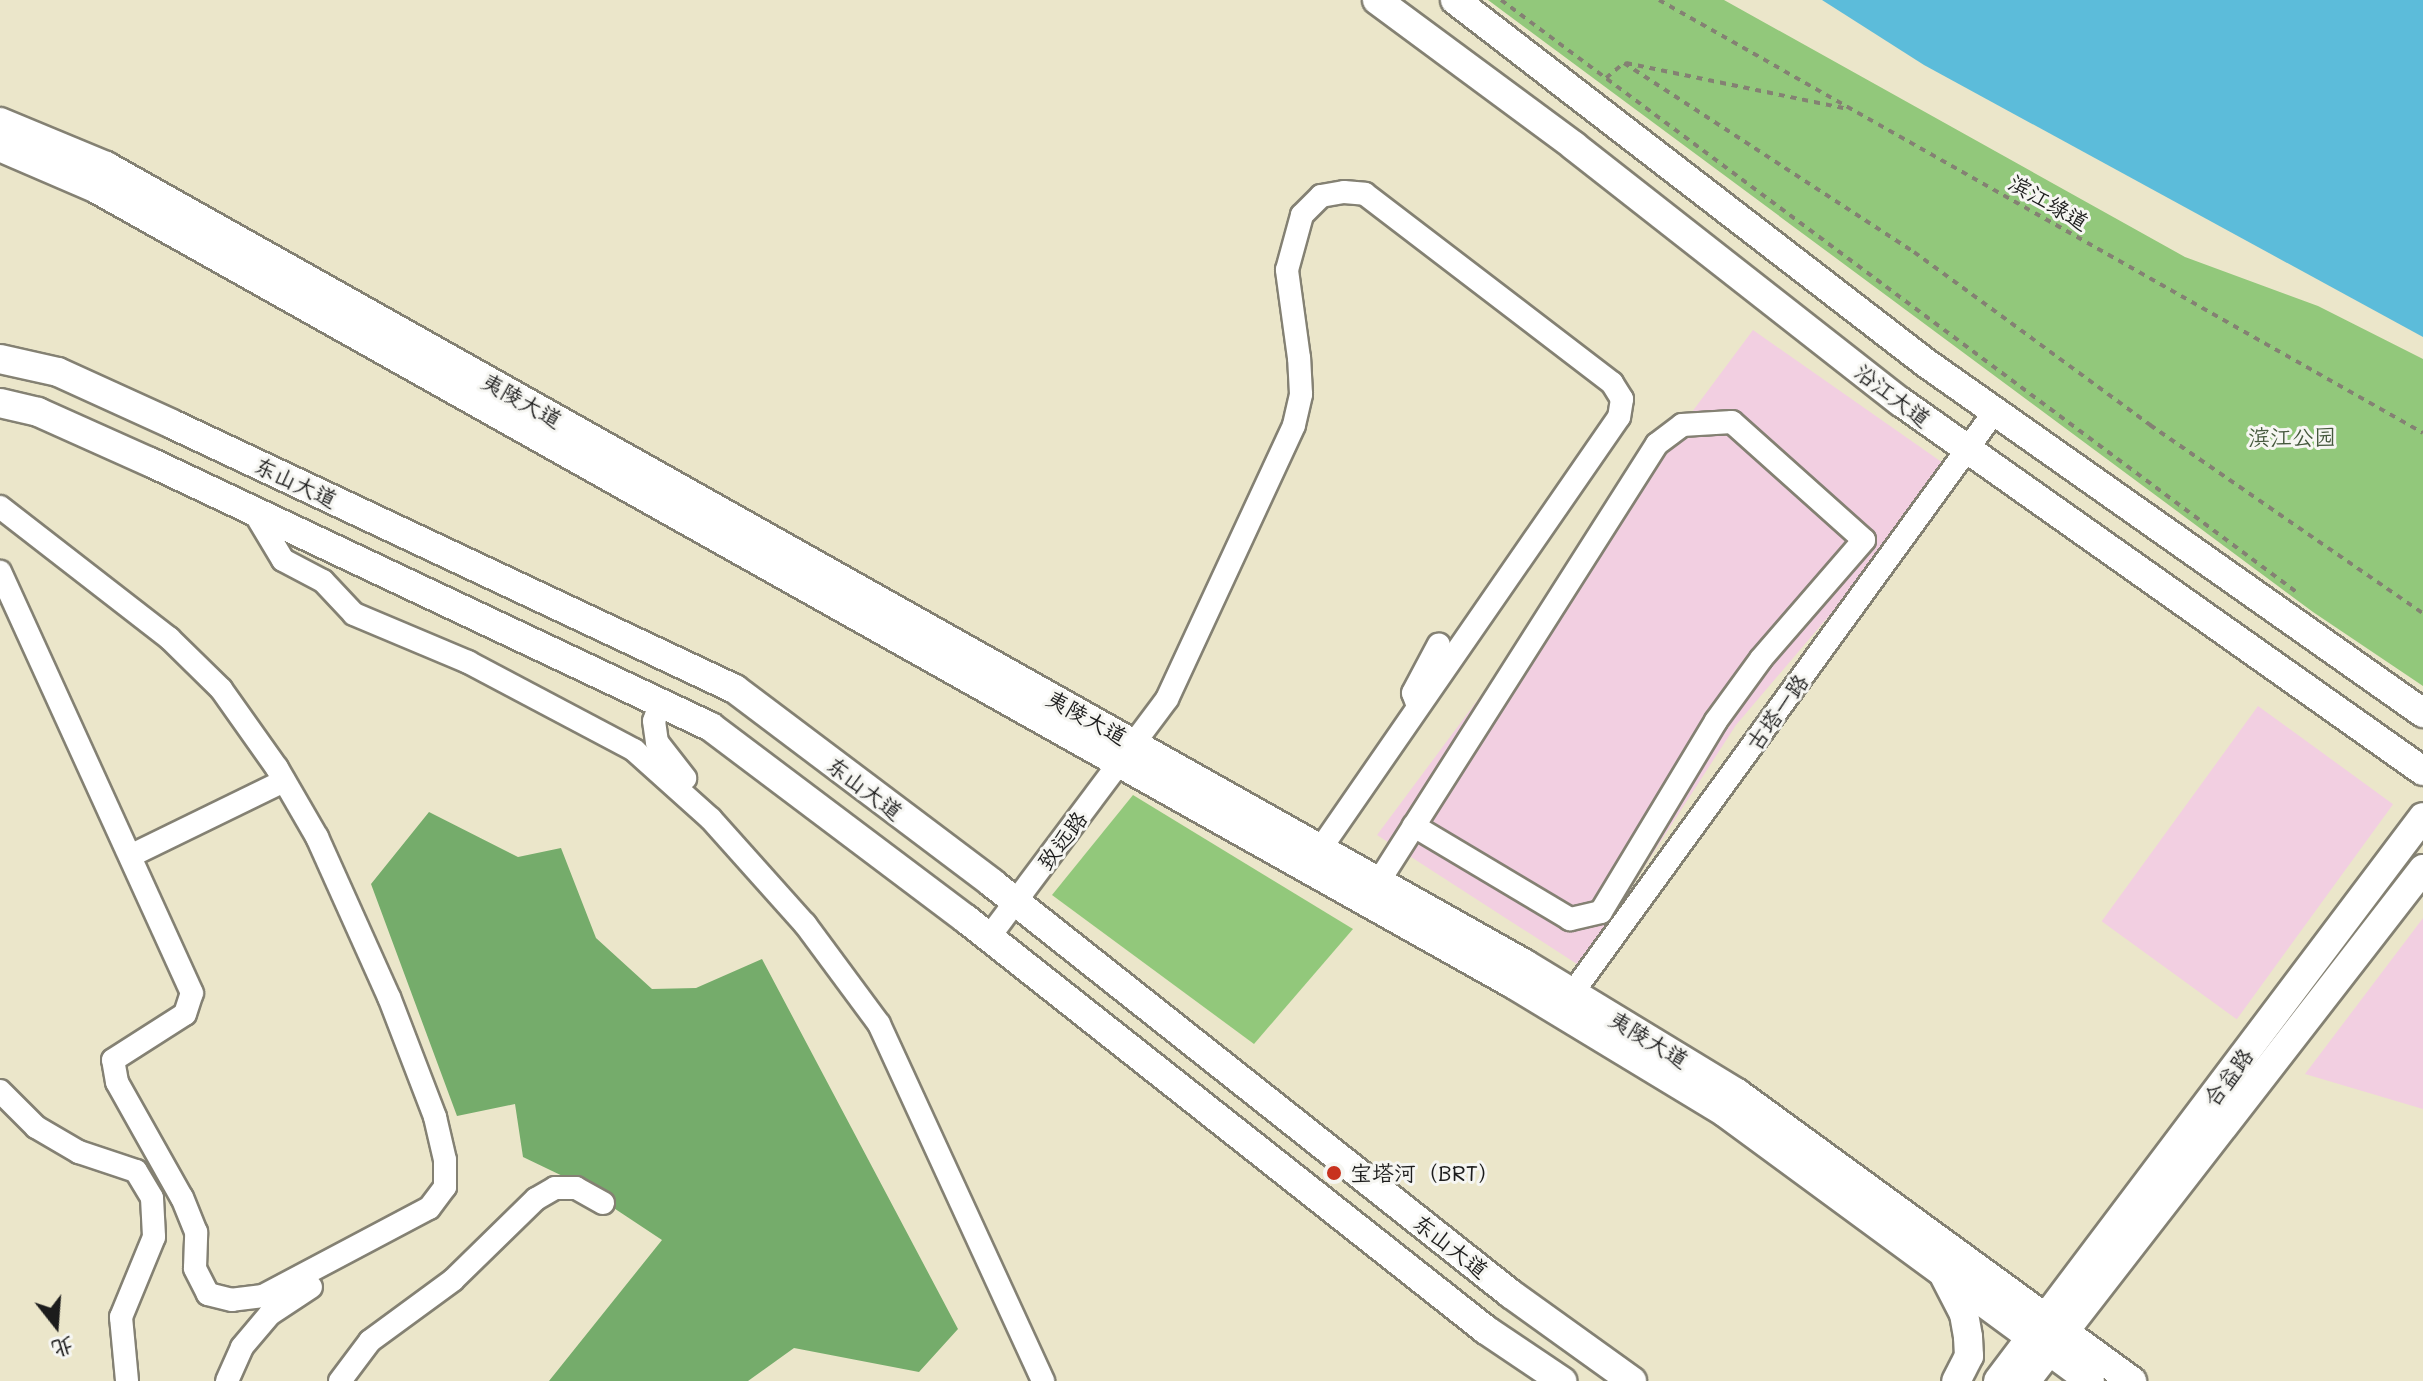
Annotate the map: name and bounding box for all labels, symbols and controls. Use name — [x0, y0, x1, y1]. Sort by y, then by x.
street label: 滨江绿道 — [2004, 169, 2094, 235]
street label: 沿江大道 — [1850, 358, 1936, 432]
street label: 夷陵大道 — [477, 367, 567, 433]
park label: 滨江公园 — [2248, 424, 2336, 450]
street label: 东山大道 — [251, 451, 341, 513]
street label: 古塔一路 — [1740, 669, 1814, 755]
street label: 夷陵大道 — [1042, 684, 1132, 750]
street label: 东山大道 — [822, 751, 908, 825]
street label: 致远路 — [1032, 806, 1092, 874]
street label: 夷陵大道 — [1604, 1005, 1694, 1073]
street label: 合益路 — [2198, 1043, 2258, 1111]
place label: 宝塔河（BRT） — [1350, 1160, 1500, 1186]
marker: 宝塔河（BRT） — [1325, 1164, 1343, 1182]
street label: 东山大道 — [1408, 1209, 1494, 1283]
north arrow — [16, 1285, 96, 1365]
text: 北 — [48, 1331, 78, 1366]

